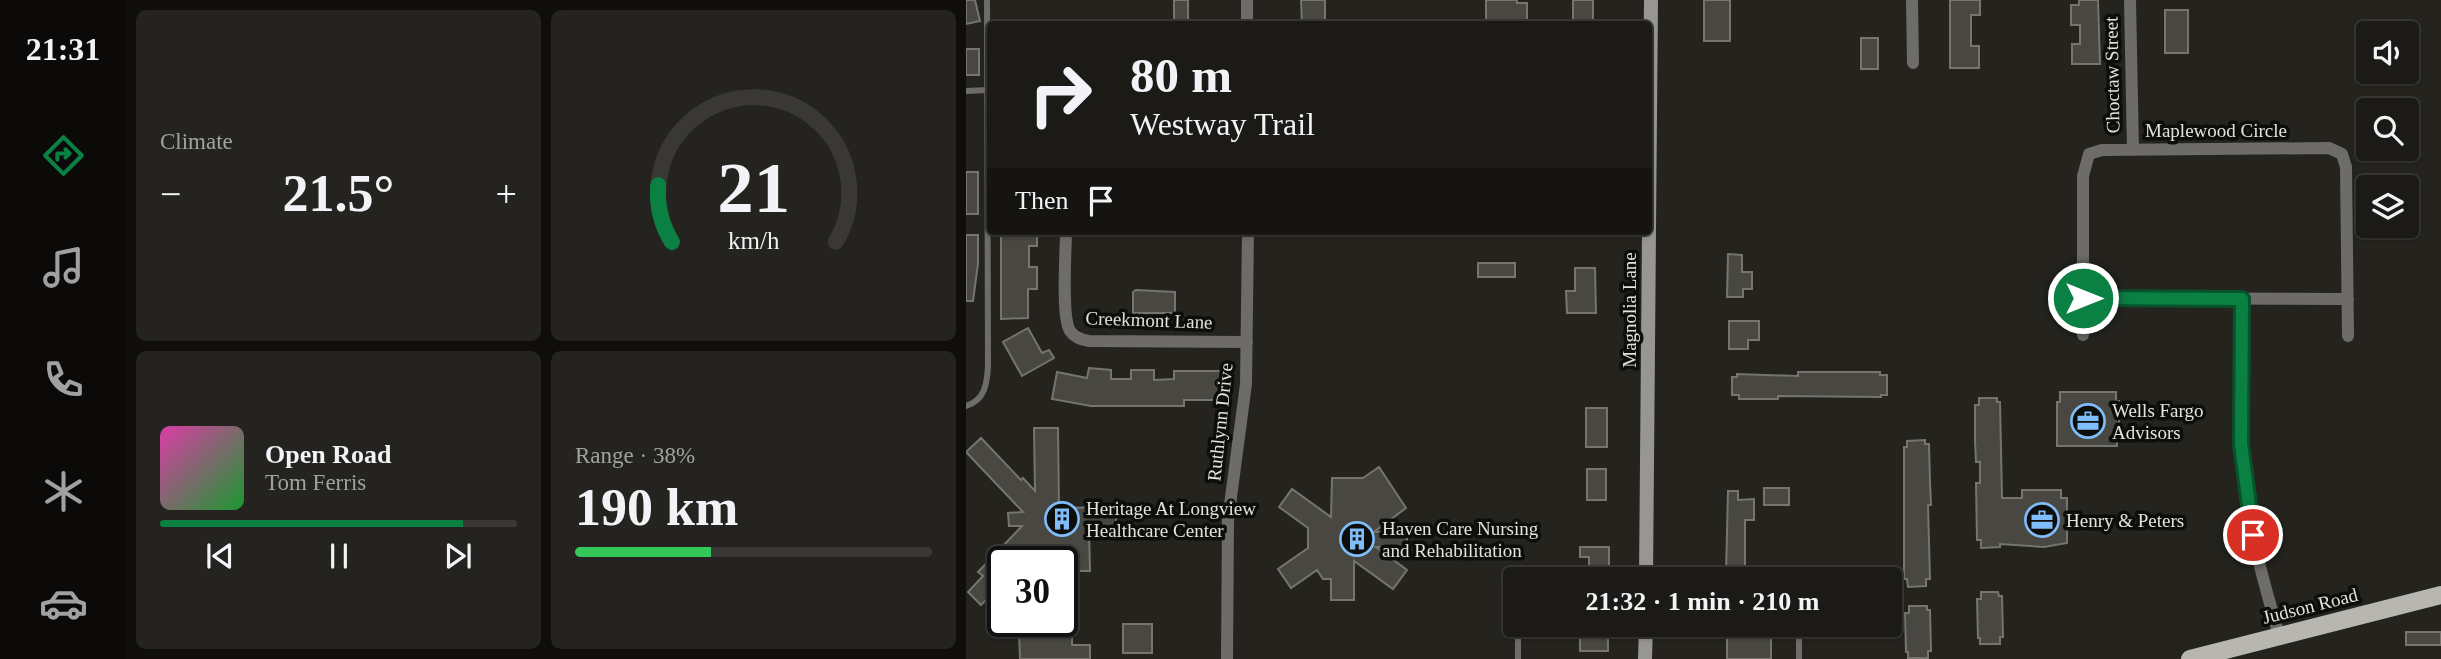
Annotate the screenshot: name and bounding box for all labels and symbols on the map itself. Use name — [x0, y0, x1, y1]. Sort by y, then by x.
street label: Choctaw Street — [2100, 16, 2124, 133]
street label: Maplewood Circle — [2145, 120, 2287, 141]
street label: Magnolia Lane — [1619, 252, 1640, 368]
position arrow — [2046, 261, 2120, 335]
street label: Creekmont Lane — [1085, 307, 1213, 333]
street label: Ruthlynn Drive — [1203, 362, 1237, 482]
place label: Wells Fargo Advisors — [2112, 400, 2204, 443]
office icon: Wells Fargo Advisors — [2069, 402, 2107, 440]
place label: Heritage At Longview Healthcare Center — [1086, 498, 1256, 541]
building icon: Heritage At Longview Healthcare Center — [1043, 500, 1081, 538]
office icon: Henry & Peters — [2023, 501, 2061, 539]
pin — [2223, 505, 2283, 565]
place label: Henry & Peters — [2066, 510, 2184, 531]
place label: Haven Care Nursing and Rehabilitation — [1382, 518, 1539, 561]
building icon: Haven Care Nursing and Rehabilitation — [1338, 520, 1376, 558]
speed limit sign: 30 — [987, 546, 1078, 637]
street label: Judson Road — [2260, 584, 2360, 628]

